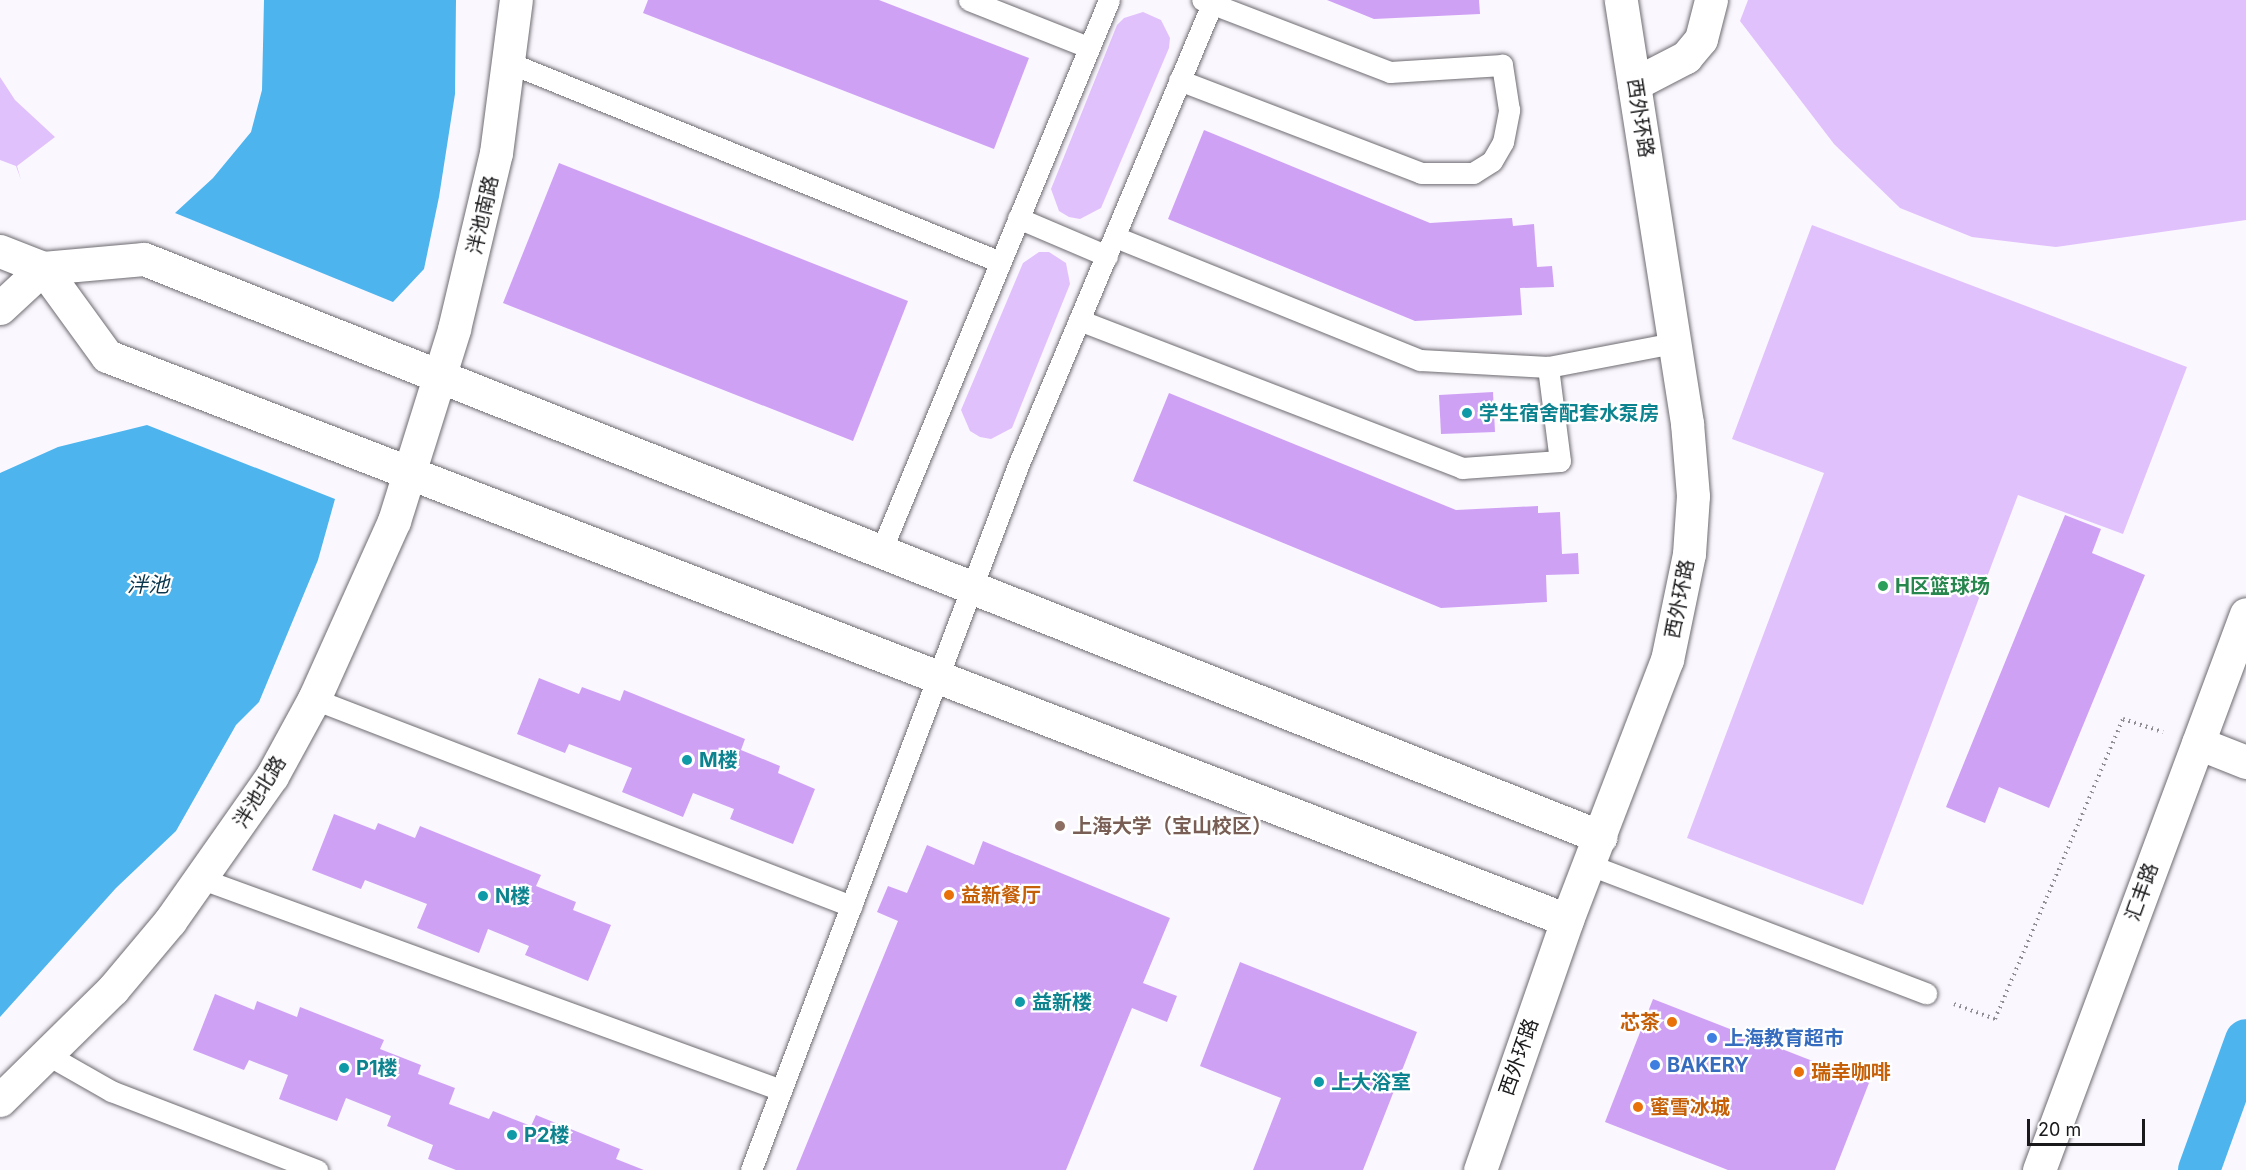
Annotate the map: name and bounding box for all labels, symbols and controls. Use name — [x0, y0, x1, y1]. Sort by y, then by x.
street label: 西外环路 — [1622, 77, 1658, 159]
street label: 泮池南路 — [462, 173, 504, 257]
place label: 学生宿舍配套水泵房 — [1479, 401, 1659, 425]
marker: 学生宿舍配套水泵房 — [1460, 406, 1474, 420]
street label: 西外环路 — [1661, 557, 1699, 641]
water label: 泮池 — [127, 572, 169, 598]
place label: H区篮球场 — [1895, 574, 1990, 598]
marker: H区篮球场 — [1876, 579, 1890, 593]
place label: M楼 — [699, 748, 738, 772]
street label: 泮池北路 — [229, 752, 291, 832]
marker: M楼 — [680, 753, 694, 767]
place label: 上海大学（宝山校区） — [1072, 814, 1272, 838]
marker: 上海大学（宝山校区） — [1053, 819, 1067, 833]
street label: 汇丰路 — [2120, 860, 2164, 924]
place label: 益新餐厅 — [961, 883, 1041, 907]
place label: N楼 — [495, 884, 530, 908]
marker: 益新餐厅 — [942, 888, 956, 902]
marker: N楼 — [476, 889, 490, 903]
place label: 益新楼 — [1032, 990, 1092, 1014]
marker: 益新楼 — [1013, 995, 1027, 1009]
place label: 芯茶 — [1620, 1010, 1660, 1034]
street label: 西外环路 — [1495, 1015, 1543, 1099]
marker: 芯茶 — [1665, 1015, 1679, 1029]
place label: 上海教育超市 — [1724, 1026, 1844, 1050]
marker: 上海教育超市 — [1705, 1031, 1719, 1045]
place label: BAKERY — [1667, 1053, 1749, 1077]
place label: P1楼 — [356, 1056, 398, 1080]
marker: BAKERY — [1648, 1058, 1662, 1072]
place label: 瑞幸咖啡 — [1811, 1060, 1891, 1084]
marker: P1楼 — [337, 1061, 351, 1075]
marker: 瑞幸咖啡 — [1792, 1065, 1806, 1079]
place label: 上大浴室 — [1331, 1070, 1411, 1094]
marker: 上大浴室 — [1312, 1075, 1326, 1089]
place label: 蜜雪冰城 — [1650, 1095, 1730, 1119]
marker: 蜜雪冰城 — [1631, 1100, 1645, 1114]
scale bar — [2030, 1107, 2148, 1145]
text: 20 m — [2038, 1119, 2081, 1140]
place label: P2楼 — [524, 1123, 570, 1147]
marker: P2楼 — [505, 1128, 519, 1142]

